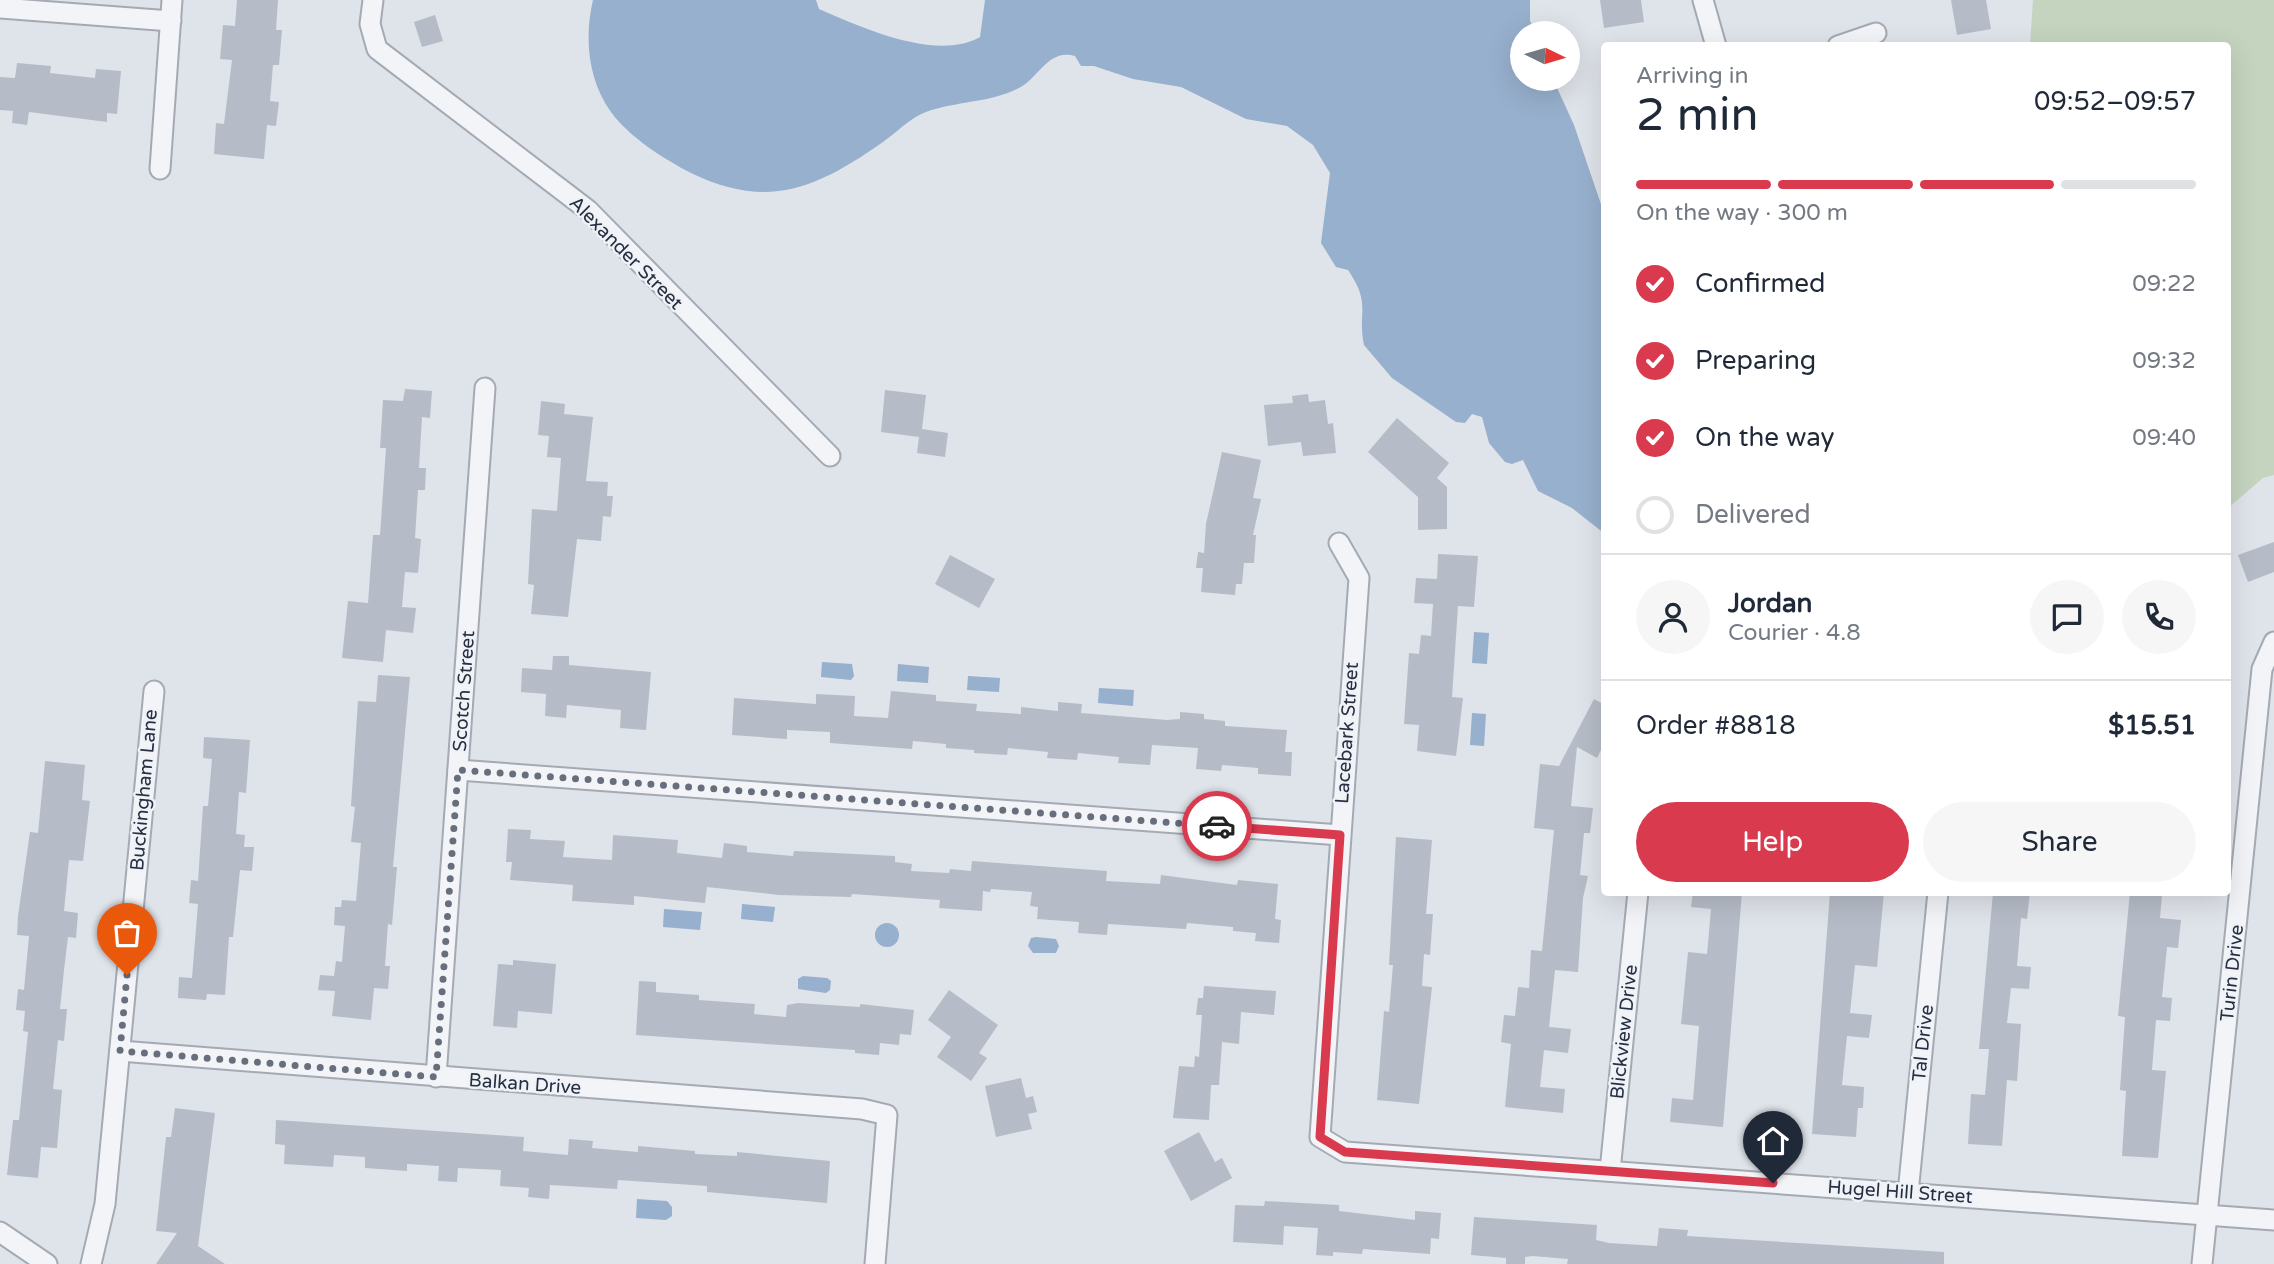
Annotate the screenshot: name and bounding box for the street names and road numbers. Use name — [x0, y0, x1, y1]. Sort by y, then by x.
street label: Alexander Street — [565, 192, 687, 314]
street label: Scotch Street — [449, 630, 479, 752]
street label: Lacebark Street — [1331, 661, 1363, 805]
street label: Buckingham Lane — [126, 708, 162, 872]
street label: Turin Drive — [2216, 923, 2248, 1023]
street label: Blickview Drive — [1606, 964, 1642, 1100]
street label: Tal Drive — [1908, 1003, 1938, 1083]
street label: Balkan Drive — [468, 1069, 582, 1099]
street label: Hugel Hill Street — [1827, 1176, 1973, 1208]

